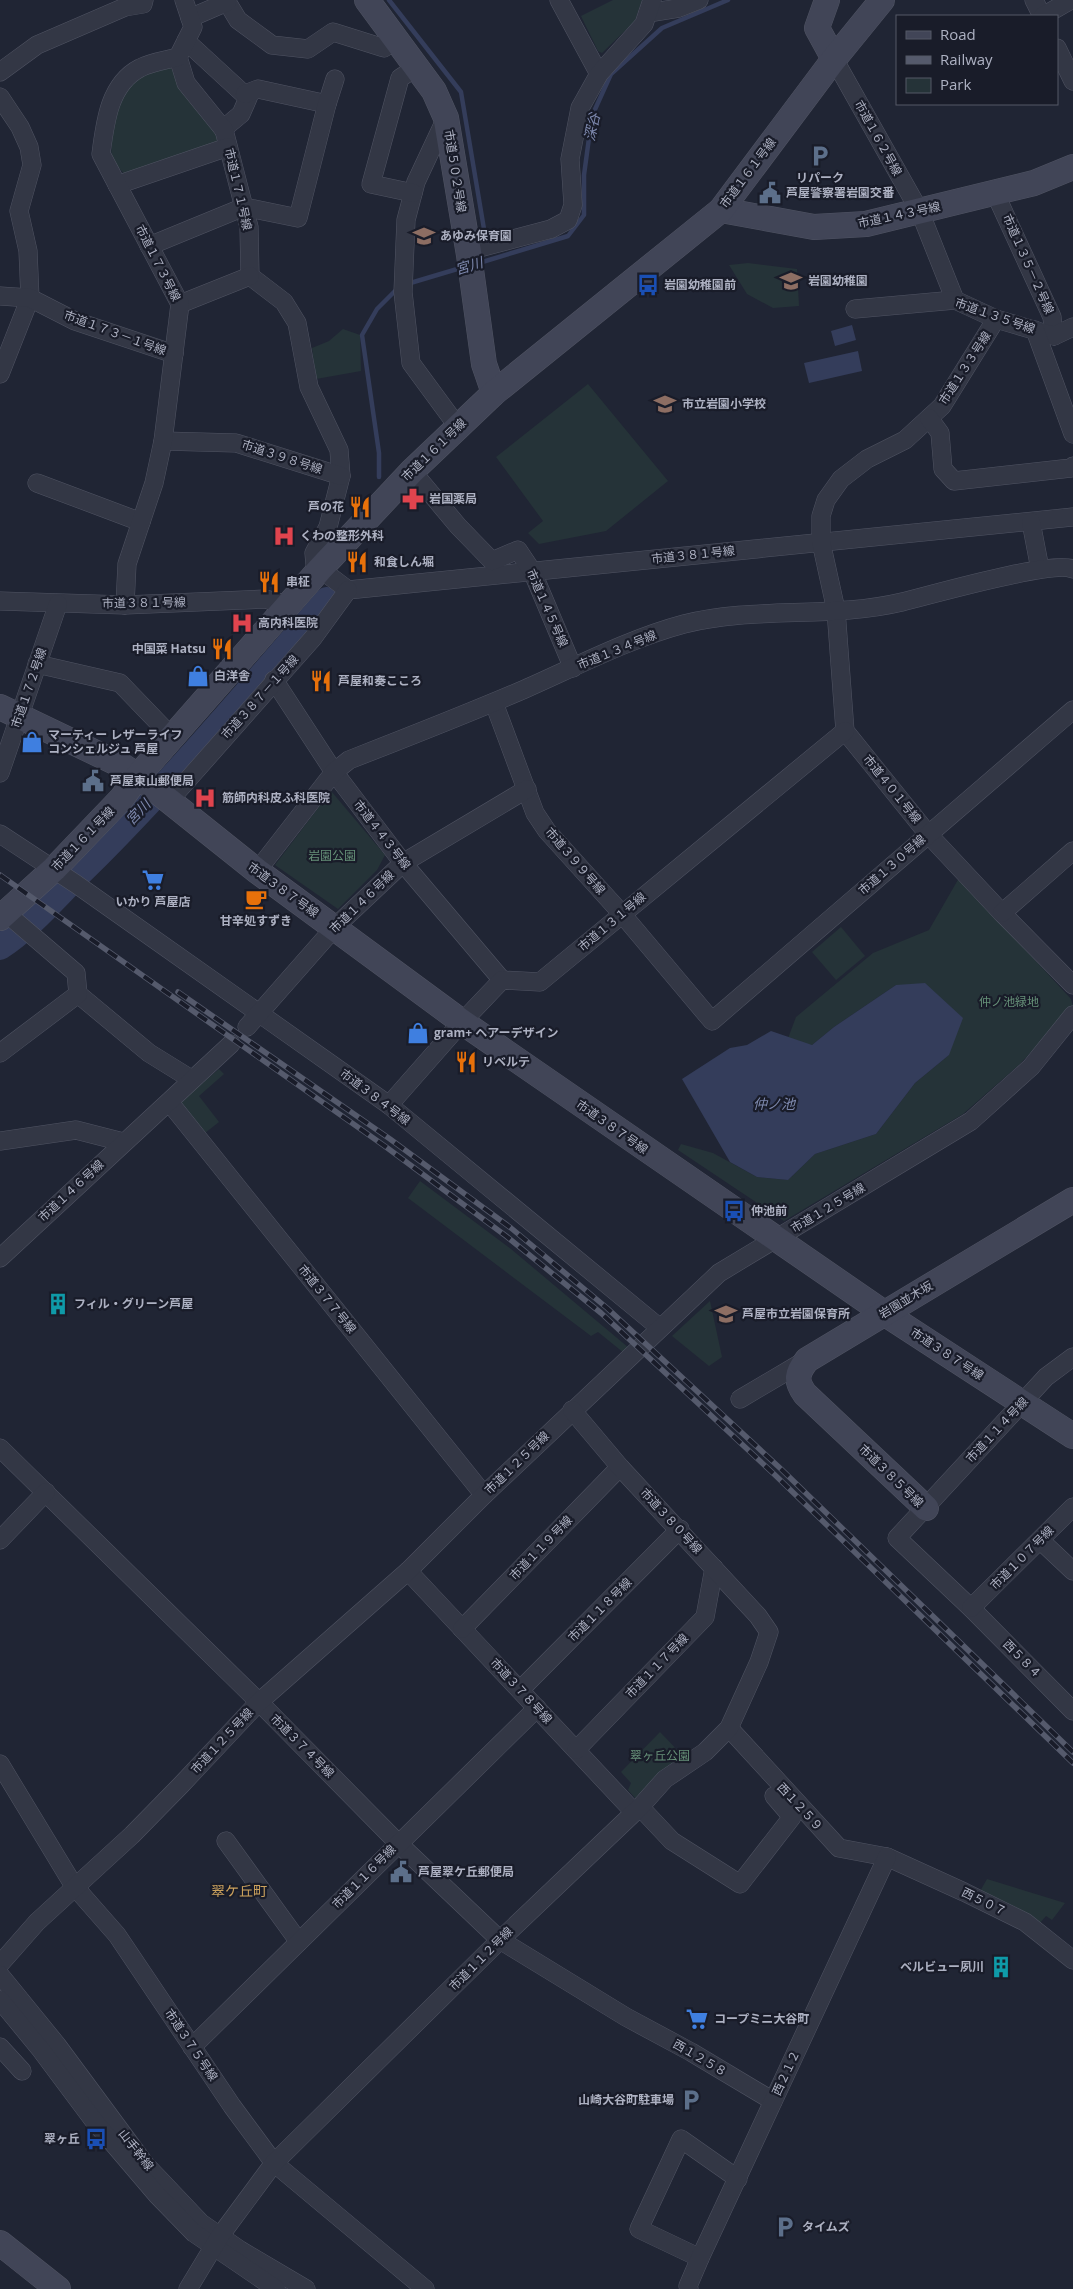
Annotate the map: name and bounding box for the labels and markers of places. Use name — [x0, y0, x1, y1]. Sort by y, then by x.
parking icon: リパーク — [807, 143, 833, 169]
place label: リパーク — [796, 169, 844, 186]
public building icon: 芦屋警察署岩園交番 — [757, 180, 783, 206]
place label: 芦屋警察署岩園交番 — [786, 184, 895, 201]
school or university icon: あゆみ保育園 — [411, 223, 437, 249]
place label: あゆみ保育園 — [440, 227, 512, 244]
school or university icon: 岩園幼稚園 — [778, 268, 804, 294]
bus stop icon: 岩園幼稚園前 — [635, 272, 661, 298]
place label: 岩園幼稚園 — [808, 272, 868, 289]
place label: 岩園幼稚園前 — [664, 276, 736, 293]
school or university icon: 市立岩園小学校 — [652, 391, 678, 417]
place label: 市立岩園小学校 — [682, 395, 766, 412]
pharmacy icon: 岩国薬局 — [400, 486, 426, 512]
place label: 岩国薬局 — [429, 490, 477, 507]
restaurant icon: 芦の花 — [347, 494, 373, 520]
place label: 芦の花 — [308, 498, 344, 515]
hospital icon: くわの整形外科 — [271, 523, 297, 549]
place label: くわの整形外科 — [300, 527, 384, 544]
restaurant icon: 和食しん堀 — [344, 549, 370, 575]
place label: 和食しん堀 — [374, 553, 434, 570]
restaurant icon: 串柾 — [256, 569, 282, 595]
place label: 串柾 — [286, 573, 310, 590]
hospital icon: 高内科医院 — [229, 610, 255, 636]
place label: 高内科医院 — [258, 614, 318, 631]
restaurant icon: 中国菜 Hatsu — [209, 636, 235, 662]
place label: 中国菜 Hatsu — [131, 640, 206, 657]
shop icon: 白洋舎 — [185, 663, 211, 689]
place label: 白洋舎 — [214, 667, 250, 684]
restaurant icon: 芦屋和奏こころ — [308, 668, 334, 694]
place label: 芦屋和奏こころ — [338, 672, 422, 689]
place label: マーティー レザーライフ コンシェルジュ 芦屋 — [48, 726, 182, 757]
shop icon: マーティー レザーライフ コンシェルジュ 芦屋 — [19, 729, 45, 755]
public building icon: 芦屋東山郵便局 — [80, 768, 106, 794]
place label: 芦屋東山郵便局 — [110, 772, 194, 789]
hospital icon: 筋師内科皮ふ科医院 — [192, 785, 218, 811]
place label: 筋師内科皮ふ科医院 — [222, 789, 330, 806]
supermarket icon: いかり 芦屋店 — [140, 867, 166, 893]
cafe icon: 甘辛処すずき — [243, 886, 269, 912]
place label: いかり 芦屋店 — [115, 893, 191, 910]
place label: 甘辛処すずき — [220, 912, 292, 929]
shop icon: gram+ ヘアーデザイン — [405, 1020, 431, 1046]
place label: gram+ ヘアーデザイン — [434, 1024, 559, 1041]
restaurant icon: リベルテ — [453, 1049, 479, 1075]
place label: リベルテ — [482, 1053, 530, 1070]
bus stop icon: 仲池前 — [721, 1198, 747, 1224]
place label: 仲池前 — [751, 1202, 787, 1219]
building icon: フィル・グリーン芦屋 — [45, 1291, 71, 1317]
place label: フィル・グリーン芦屋 — [74, 1295, 193, 1312]
school or university icon: 芦屋市立岩園保育所 — [713, 1301, 739, 1327]
place label: 芦屋市立岩園保育所 — [742, 1305, 850, 1322]
public building icon: 芦屋翠ケ丘郵便局 — [388, 1859, 414, 1885]
place label: 芦屋翠ケ丘郵便局 — [418, 1863, 514, 1880]
building icon: ベルビュー夙川 — [988, 1954, 1014, 1980]
place label: ベルビュー夙川 — [900, 1958, 984, 1975]
supermarket icon: コープミニ大谷町 — [684, 2006, 710, 2032]
place label: コープミニ大谷町 — [714, 2010, 809, 2027]
parking icon: 山崎大谷町駐車場 — [678, 2087, 704, 2113]
place label: 山崎大谷町駐車場 — [578, 2091, 674, 2108]
bus stop icon: 翠ヶ丘 — [83, 2126, 109, 2152]
place label: 翠ヶ丘 — [44, 2130, 80, 2147]
parking icon: タイムズ — [772, 2214, 798, 2240]
place label: タイムズ — [802, 2218, 850, 2235]

